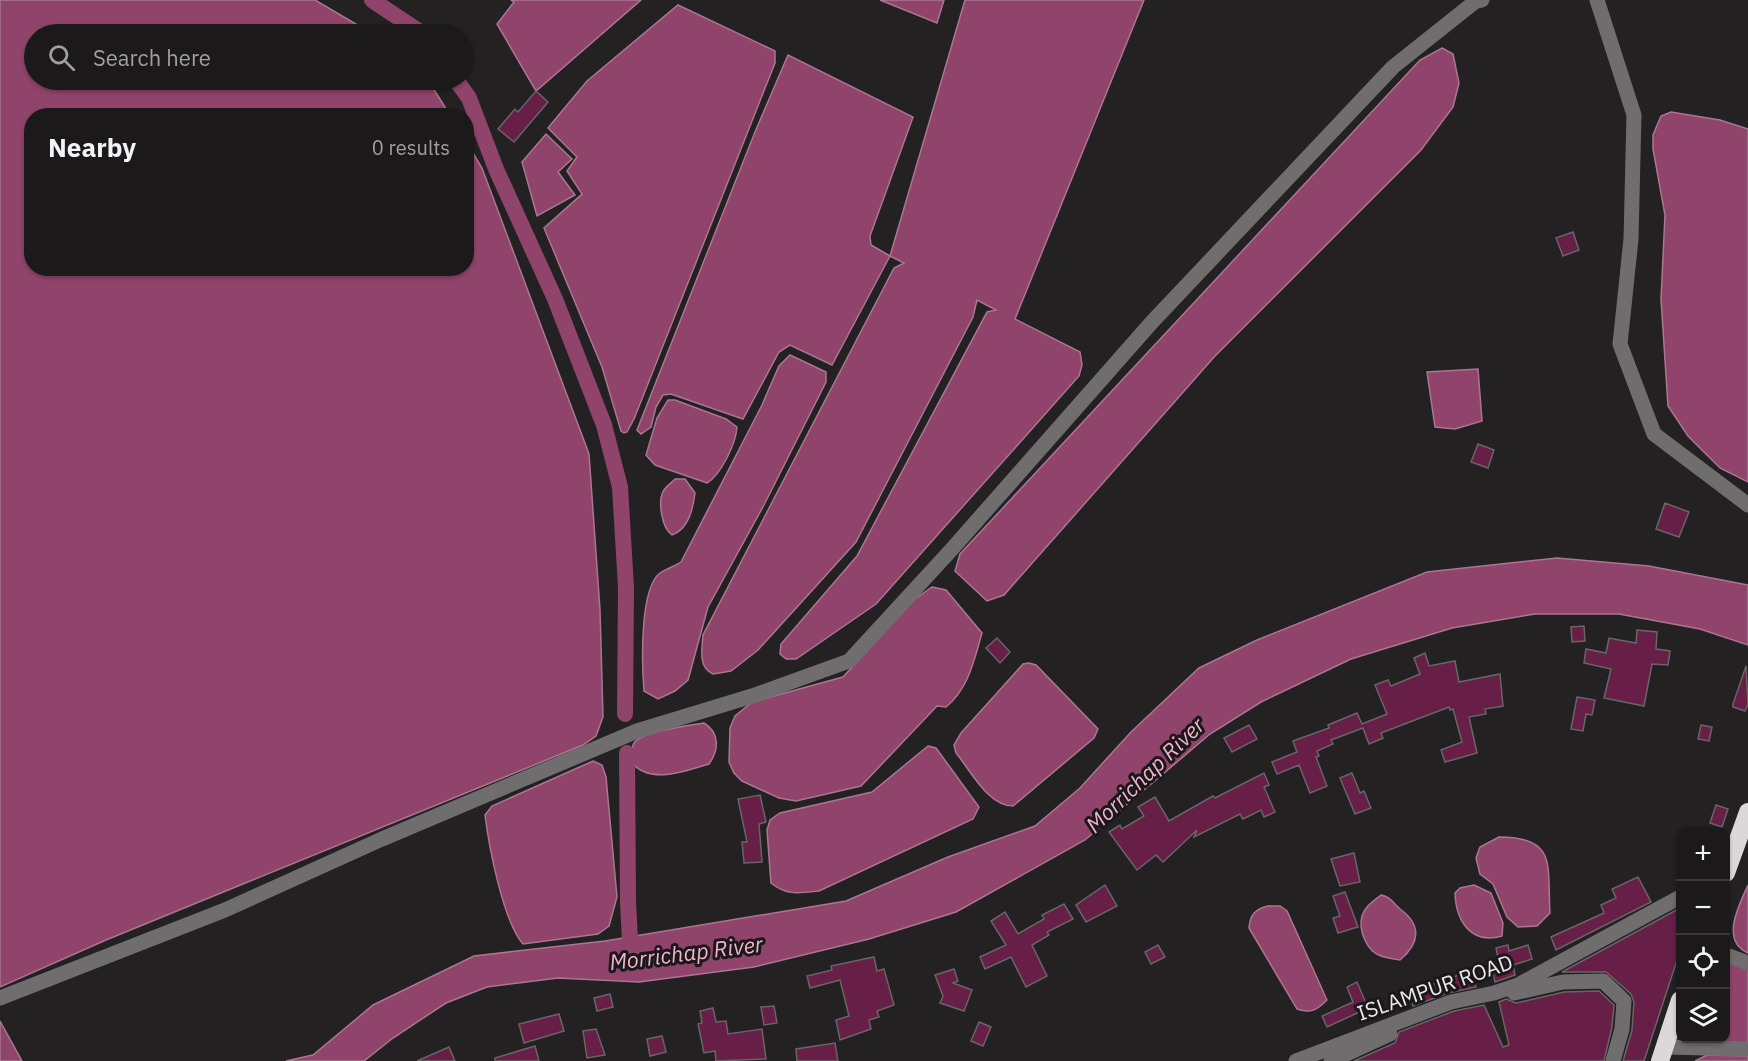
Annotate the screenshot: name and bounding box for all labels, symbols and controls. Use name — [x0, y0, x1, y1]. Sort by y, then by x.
search box — [24, 24, 474, 90]
icon: search — [45, 41, 78, 74]
text: Search here — [93, 43, 211, 72]
text: Nearby — [48, 130, 136, 164]
text: 0 results — [372, 134, 450, 161]
water label: Morrichap River — [1079, 710, 1211, 839]
map controls — [1676, 827, 1730, 1043]
button: + — [1676, 827, 1730, 881]
button: − — [1676, 881, 1730, 935]
water label: Morrichap River — [608, 929, 765, 976]
button: locate — [1676, 935, 1730, 989]
street label: ISLAMPUR ROAD — [1353, 947, 1516, 1027]
button: layers — [1676, 989, 1730, 1043]

